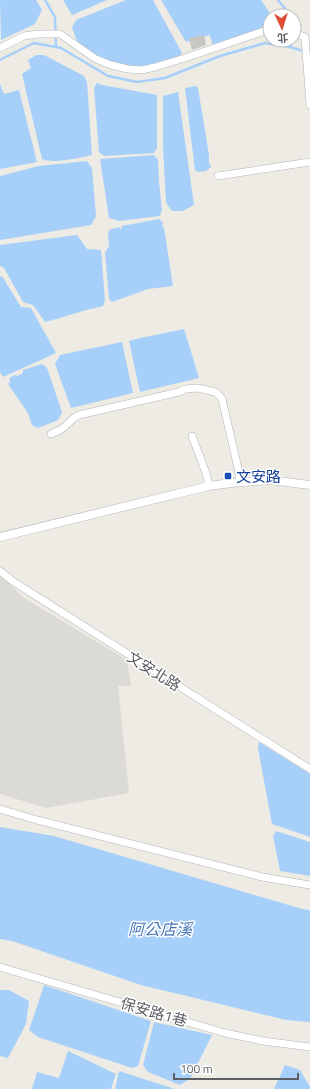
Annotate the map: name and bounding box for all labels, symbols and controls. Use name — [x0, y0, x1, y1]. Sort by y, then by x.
north arrow — [262, 8, 302, 48]
text: 北 — [277, 30, 289, 46]
place label: 文安路 — [236, 465, 281, 488]
marker: 文安路 — [223, 471, 233, 481]
street label: 文安北路 — [122, 645, 186, 697]
water label: 阿公店溪 — [128, 917, 194, 941]
street label: 保安路1巷 — [118, 992, 190, 1032]
scale bar — [174, 1055, 298, 1081]
text: 100 m — [180, 1059, 213, 1078]

